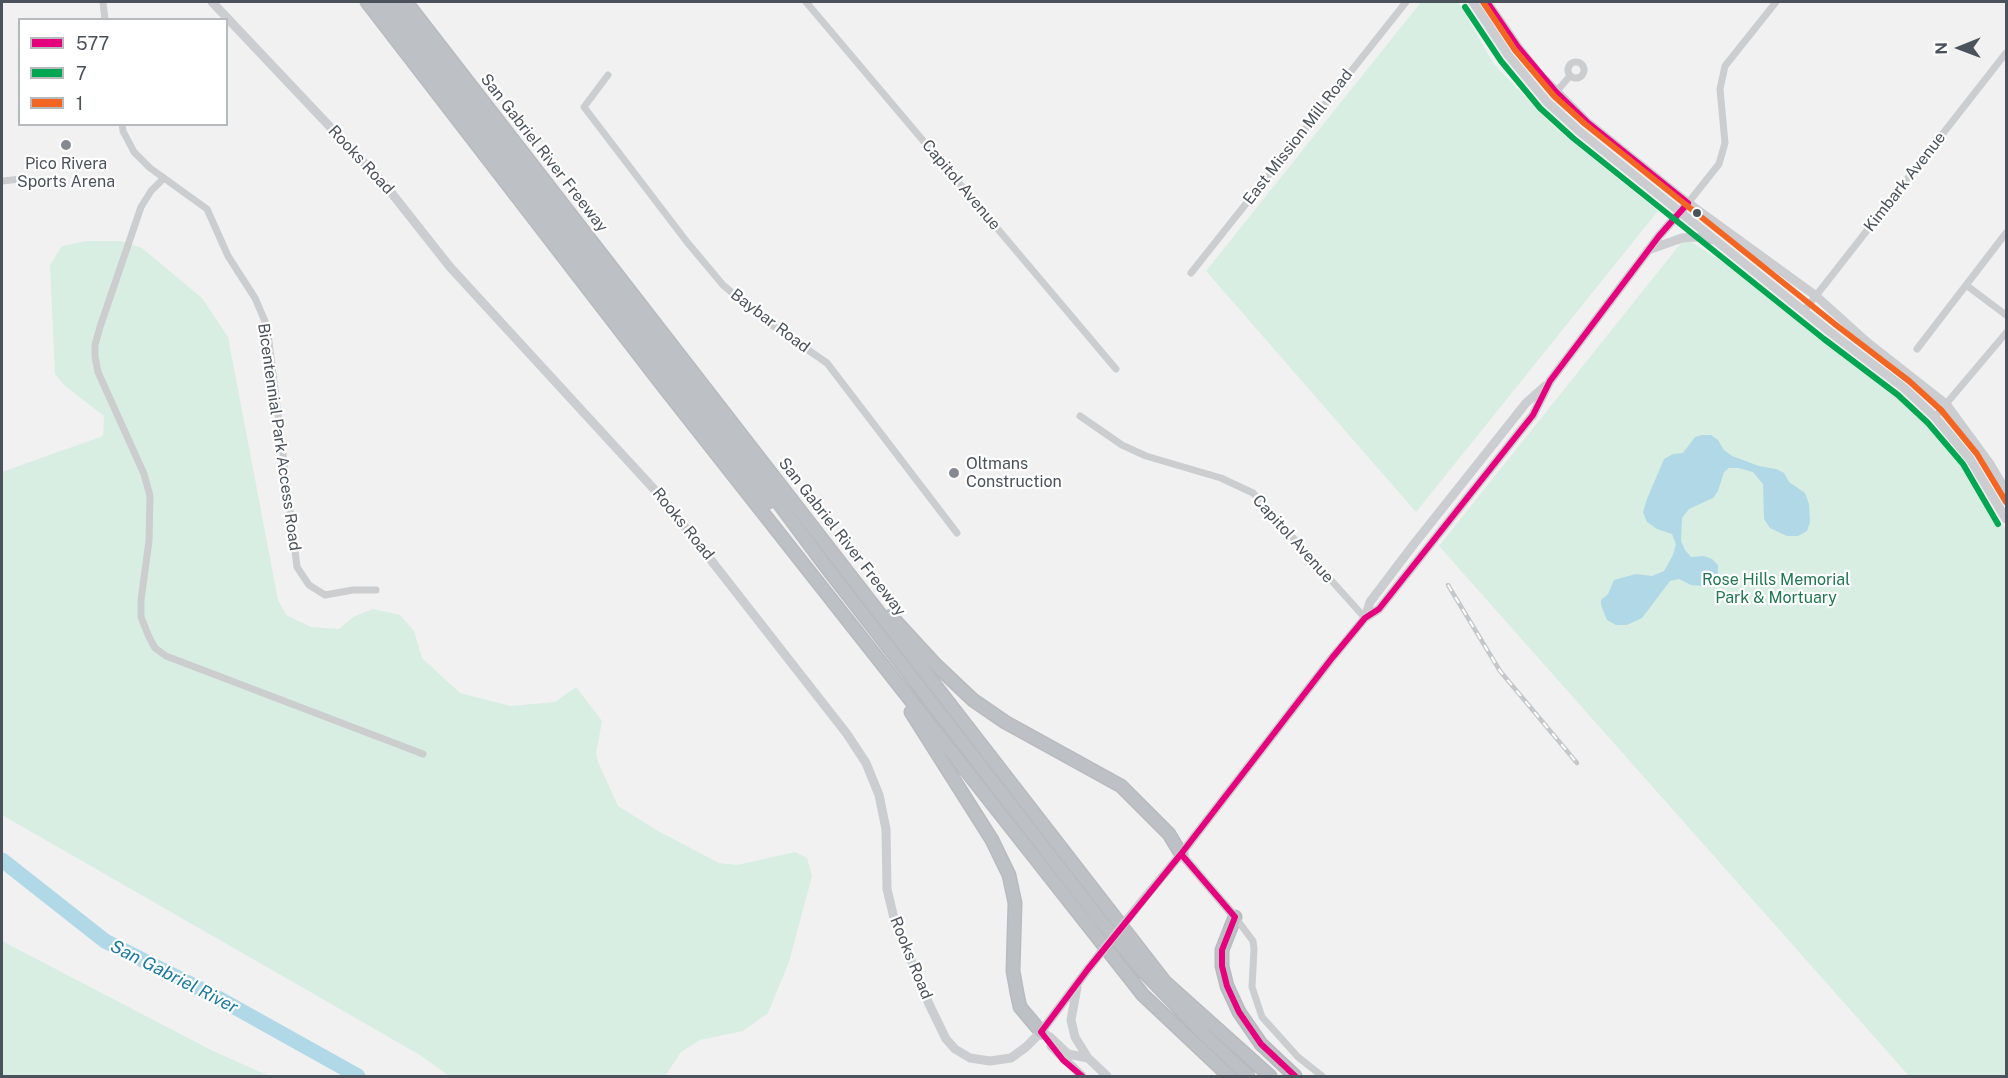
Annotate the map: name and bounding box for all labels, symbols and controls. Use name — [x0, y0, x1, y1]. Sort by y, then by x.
legend — [18, 18, 228, 126]
north arrow — [1930, 18, 1990, 78]
text: 577 — [76, 33, 109, 54]
text: N — [1932, 42, 1951, 55]
text: 7 — [76, 63, 87, 84]
street label: East Mission Mill Road — [1239, 65, 1357, 209]
street label: San Gabriel River Freeway — [476, 70, 612, 236]
text: 1 — [76, 93, 83, 114]
street label: Rooks Road — [324, 122, 398, 198]
street label: Kimbark Avenue — [1860, 128, 1950, 236]
street label: Capitol Avenue — [918, 136, 1004, 234]
marker: Pico Rivera Sports Arena — [59, 138, 73, 152]
place label: Pico Rivera Sports Arena — [17, 154, 115, 192]
unlabelled marker — [1691, 207, 1703, 219]
street label: Baybar Road — [727, 285, 813, 357]
street label: Bicentennial Park Access Road — [254, 322, 304, 552]
street label: San Gabriel River Freeway — [774, 454, 910, 620]
place label: Oltmans Construction — [966, 454, 1062, 492]
marker: Oltmans Construction — [947, 466, 961, 480]
street label: Rooks Road — [648, 484, 718, 564]
street label: Capitol Avenue — [1248, 491, 1338, 587]
park label: Rose Hills Memorial Park & Mortuary — [1702, 570, 1850, 608]
street label: Rooks Road — [886, 914, 936, 1002]
water label: San Gabriel River — [107, 936, 241, 1018]

